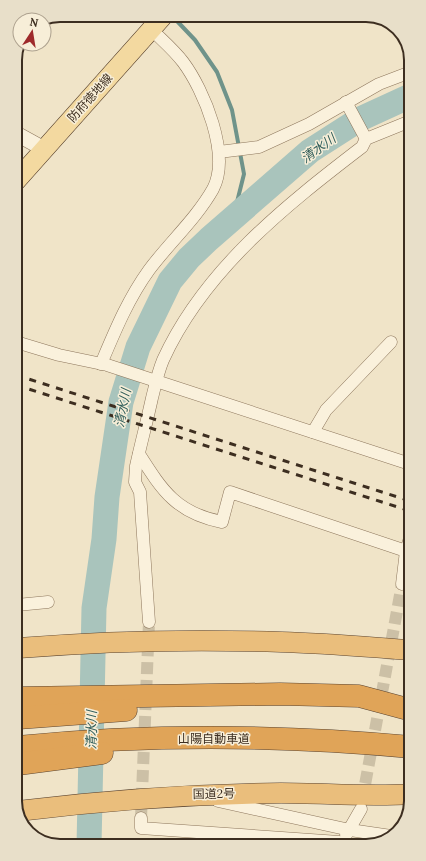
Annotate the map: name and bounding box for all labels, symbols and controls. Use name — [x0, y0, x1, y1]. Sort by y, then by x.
north arrow — [12, 12, 52, 52]
text: N — [28, 14, 40, 30]
street label: 防府徳地線 — [64, 70, 115, 125]
water label: 清水川 — [298, 129, 341, 167]
water label: 清水川 — [110, 385, 135, 429]
water label: 清水川 — [83, 708, 100, 750]
street label: 山陽自動車道 — [178, 731, 250, 746]
street label: 国道2号 — [193, 786, 235, 801]

